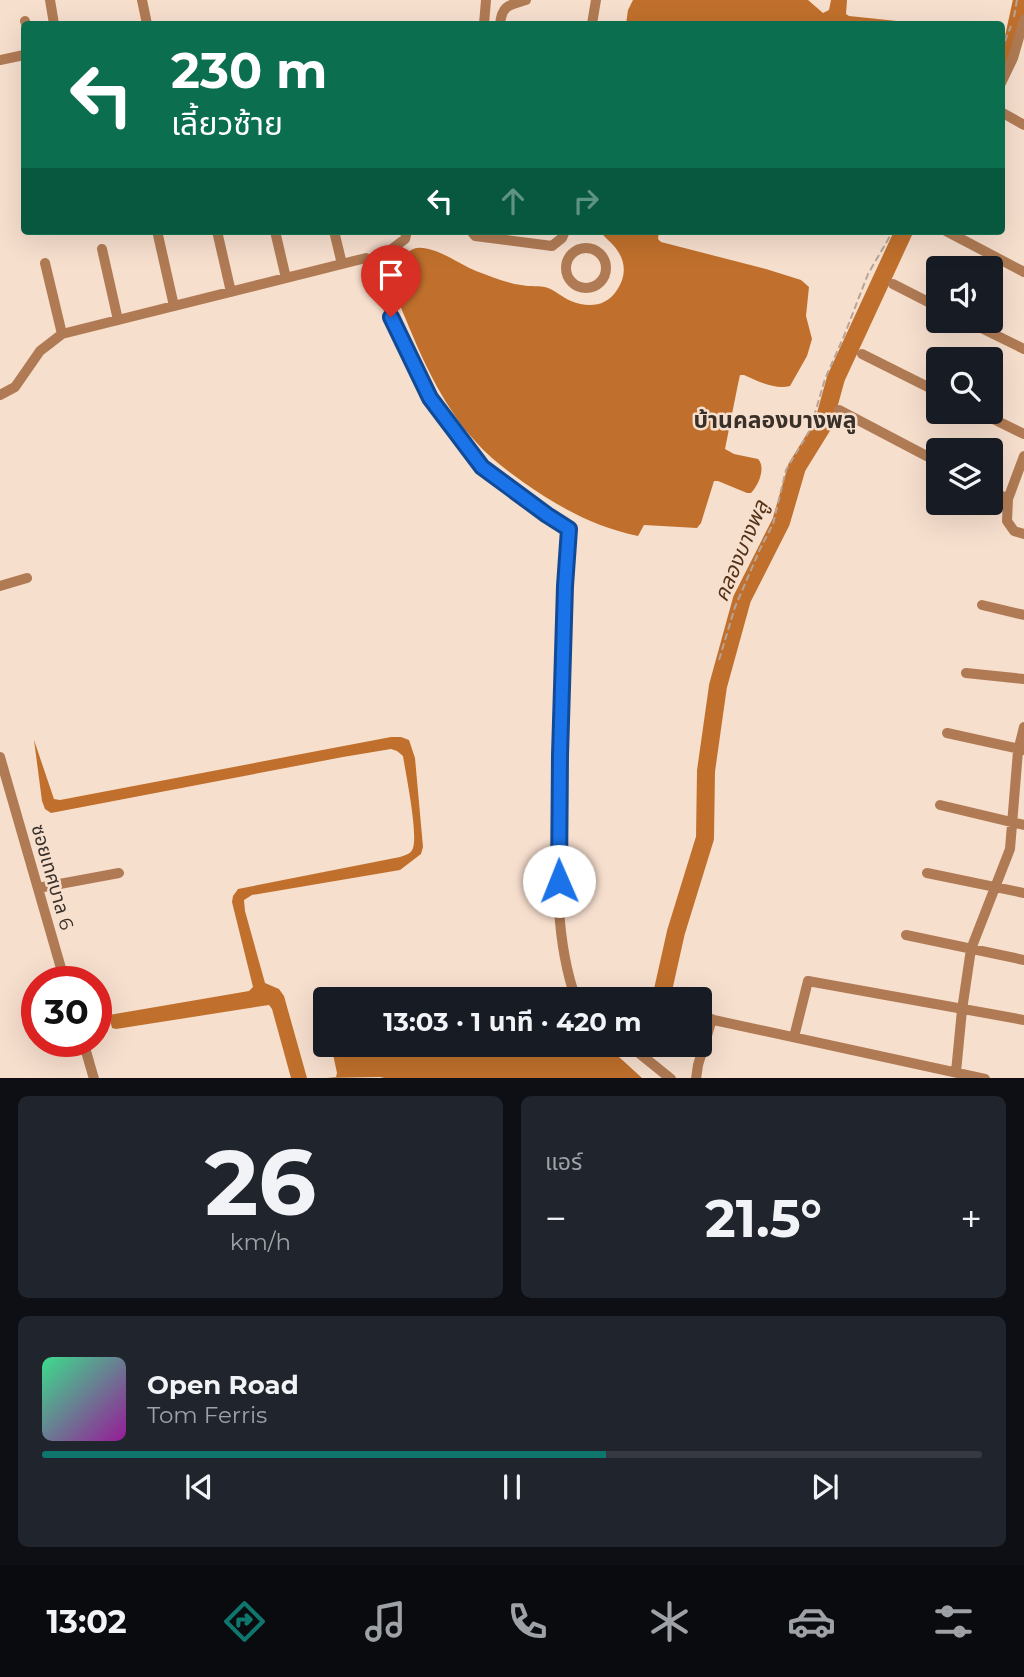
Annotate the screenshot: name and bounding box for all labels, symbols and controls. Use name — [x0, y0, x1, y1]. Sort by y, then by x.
text: 230 m — [171, 41, 327, 100]
icon: left — [56, 49, 147, 140]
text: เลี้ยวซ้าย — [171, 104, 283, 143]
icon: left — [421, 182, 459, 220]
icon: ahead — [494, 182, 532, 220]
icon: right — [567, 182, 605, 220]
pin — [361, 245, 421, 317]
icon: arrive — [372, 256, 410, 294]
map controls — [926, 256, 1003, 515]
button: sound — [926, 256, 1003, 333]
button: search — [926, 347, 1003, 424]
district label: บ้านคลองบางพลู — [693, 406, 857, 434]
button: layers — [926, 438, 1003, 515]
water label: คลองบางพลู — [708, 496, 774, 605]
street label: ซอยเทศบาล 6 — [27, 822, 79, 932]
position arrow — [522, 844, 596, 918]
speed limit sign: 30 — [21, 966, 112, 1057]
text: 13:03 · 1 นาที · 420 m — [383, 1006, 642, 1038]
text: 26 — [205, 1127, 316, 1238]
text: แอร์ — [545, 1148, 582, 1176]
text: 21.5° — [705, 1187, 822, 1250]
text: − — [545, 1195, 567, 1242]
text: + — [960, 1195, 982, 1242]
text: km/h — [230, 1228, 291, 1256]
text: Open Road — [147, 1369, 299, 1401]
text: Tom Ferris — [147, 1401, 267, 1429]
icon: previous — [180, 1468, 218, 1506]
icon: pause — [493, 1468, 531, 1506]
icon: next — [806, 1468, 844, 1506]
icon: directions — [220, 1597, 269, 1646]
icon: music — [361, 1597, 410, 1646]
icon: phone — [503, 1597, 552, 1646]
icon: climate — [645, 1597, 694, 1646]
icon: car — [787, 1597, 836, 1646]
icon: filters — [929, 1597, 978, 1646]
text: 13:02 — [46, 1602, 127, 1641]

